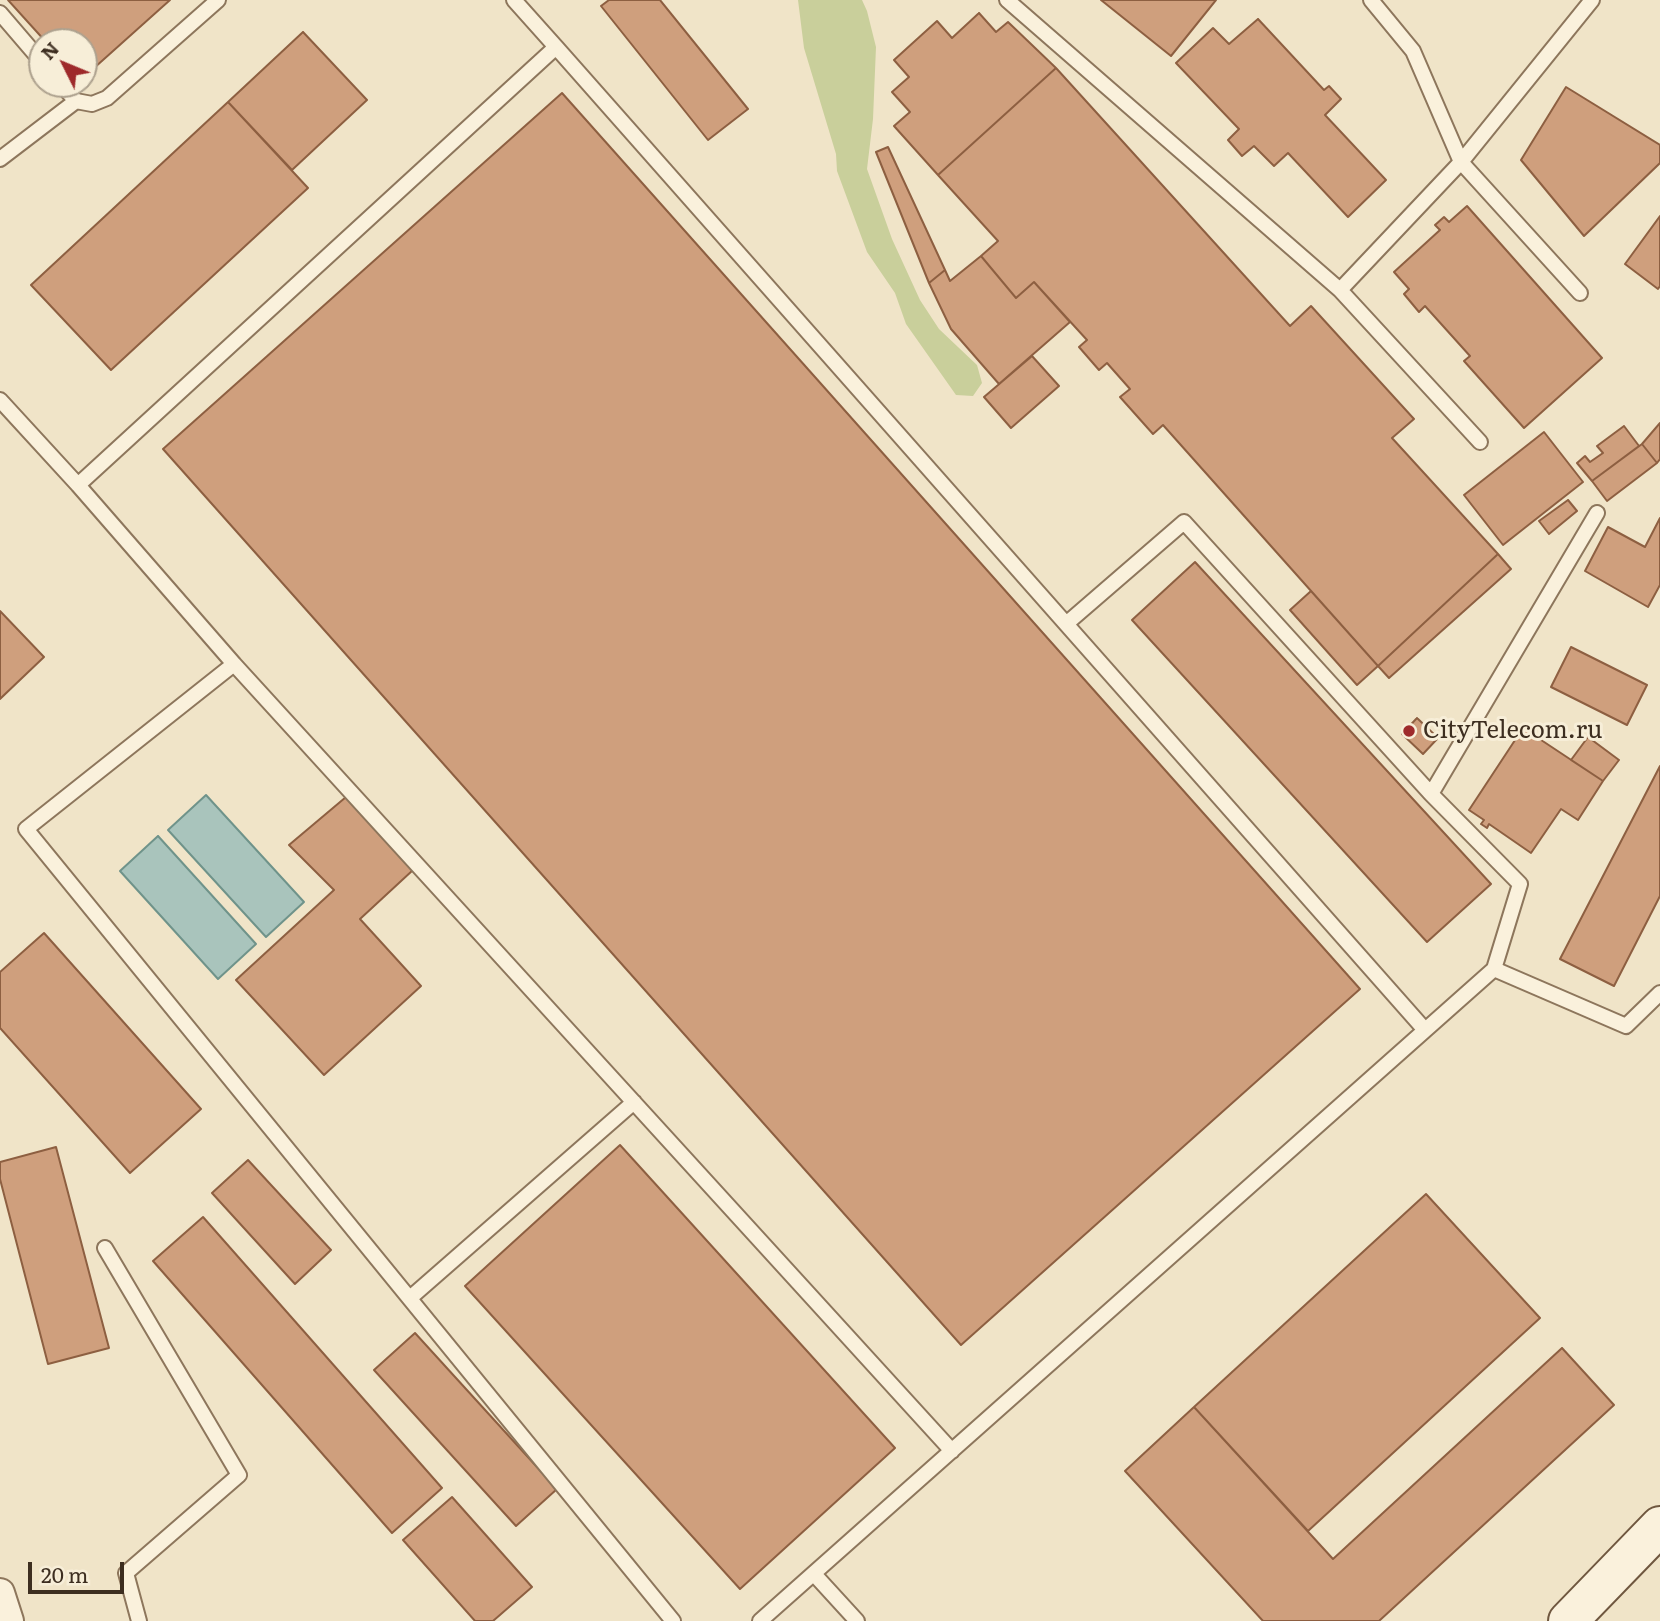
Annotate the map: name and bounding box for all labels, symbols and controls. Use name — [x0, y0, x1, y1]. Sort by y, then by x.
north arrow — [28, 28, 98, 98]
text: N — [33, 35, 65, 65]
place label: CityTelecom.ru — [1423, 717, 1602, 745]
marker: CityTelecom.ru — [1401, 723, 1417, 739]
scale bar — [32, 1548, 128, 1592]
text: 20 m — [41, 1558, 88, 1589]

